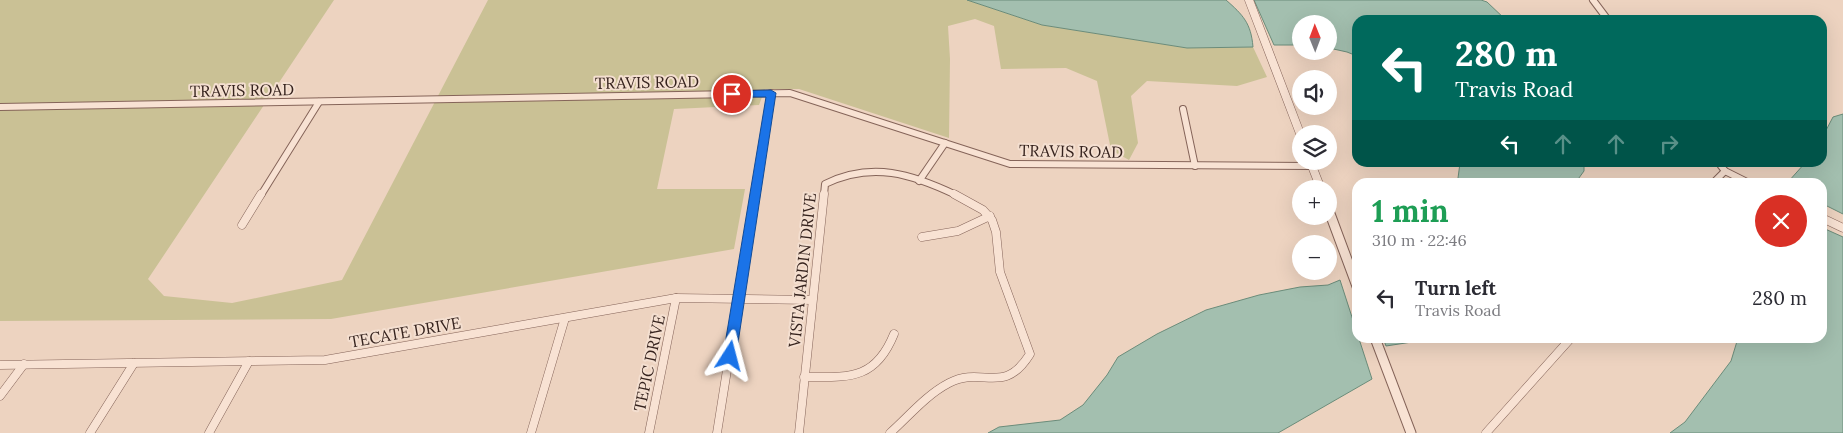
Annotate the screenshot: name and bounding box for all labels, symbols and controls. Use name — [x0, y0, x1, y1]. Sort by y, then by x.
north arrow — [1292, 15, 1338, 60]
map controls — [1292, 15, 1337, 280]
text: 280 m — [1455, 31, 1557, 76]
icon: left — [1372, 35, 1437, 100]
button: sound — [1292, 70, 1337, 115]
street label: TRAVIS ROAD — [595, 71, 699, 93]
pin — [711, 73, 753, 115]
text: Travis Road — [1455, 75, 1574, 103]
street label: TRAVIS ROAD — [190, 79, 294, 101]
icon: arrive — [718, 80, 746, 108]
button: layers — [1292, 125, 1337, 170]
icon: left — [1496, 130, 1524, 158]
icon: ahead — [1549, 130, 1577, 158]
icon: ahead — [1602, 130, 1630, 158]
icon: right — [1655, 130, 1683, 158]
street label: TRAVIS ROAD — [1019, 140, 1123, 162]
button: + — [1292, 180, 1337, 225]
street label: VISTA JARDIN DRIVE — [784, 192, 820, 349]
text: 1 min — [1372, 192, 1449, 230]
button: close — [1755, 195, 1807, 247]
text: 310 m · 22:46 — [1372, 230, 1467, 250]
button: − — [1292, 235, 1337, 280]
text: Turn left — [1415, 276, 1496, 300]
icon: left — [1372, 284, 1400, 312]
text: 280 m — [1752, 286, 1807, 310]
text: Travis Road — [1415, 300, 1501, 320]
street label: TECATE DRIVE — [348, 312, 462, 352]
street label: TEPIC DRIVE — [629, 313, 669, 413]
position arrow — [703, 329, 755, 381]

